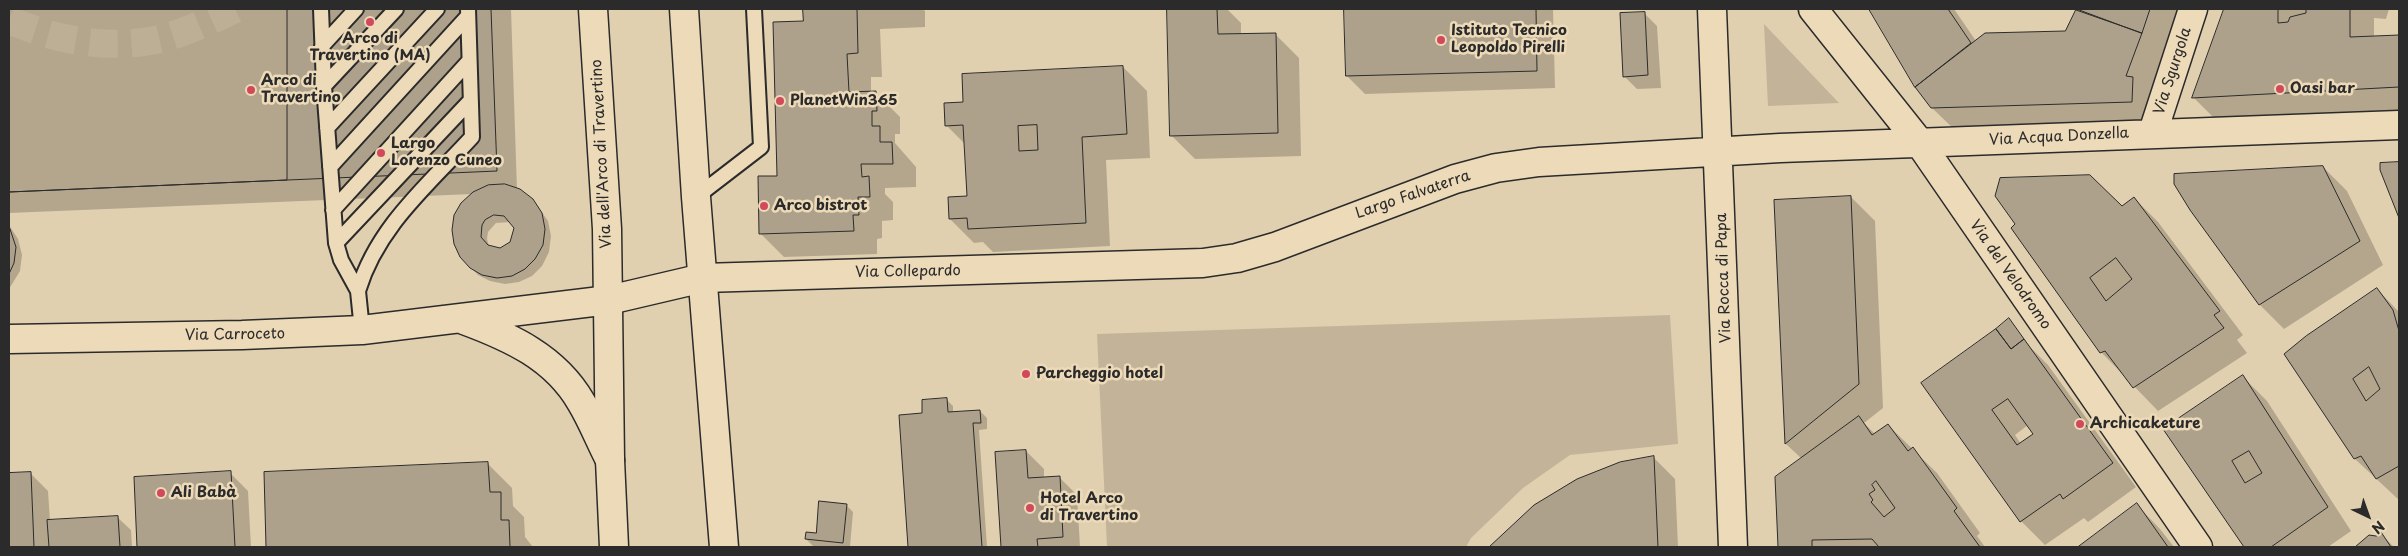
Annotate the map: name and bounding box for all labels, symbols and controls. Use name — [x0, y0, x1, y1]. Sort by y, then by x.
marker: Arco di Travertino (MA) — [364, 16, 376, 28]
place label: Istituto Tecnico Leopoldo Pirelli — [1451, 22, 1567, 57]
street label: Via Sgurgola — [2150, 25, 2196, 117]
place label: Arco di Travertino (MA) — [309, 30, 431, 65]
marker: Istituto Tecnico Leopoldo Pirelli — [1435, 34, 1447, 46]
street label: Via dell'Arco di Travertino — [588, 59, 616, 249]
place label: Arco di Travertino — [261, 72, 341, 107]
place label: Oasi bar — [2290, 80, 2355, 98]
marker: Oasi bar — [2274, 83, 2286, 95]
marker: Arco di Travertino — [245, 84, 257, 96]
place label: PlanetWin365 — [790, 92, 898, 110]
marker: PlanetWin365 — [774, 95, 786, 107]
street label: Via Acqua Donzella — [1989, 124, 2129, 150]
place label: Largo Lorenzo Cuneo — [391, 135, 502, 170]
marker: Largo Lorenzo Cuneo — [375, 147, 387, 159]
street label: Largo Falvaterra — [1353, 167, 1473, 223]
place label: Arco bistrot — [774, 197, 867, 215]
marker: Arco bistrot — [758, 200, 770, 212]
street label: Via Rocca di Papa — [1713, 213, 1735, 343]
street label: Via del Velodromo — [1965, 217, 2055, 333]
street label: Via Collepardo — [855, 262, 961, 282]
street label: Via Carroceto — [185, 325, 285, 345]
place label: Parcheggio hotel — [1036, 365, 1163, 383]
marker: Parcheggio hotel — [1020, 368, 1032, 380]
place label: Archicaketure — [2090, 415, 2200, 433]
marker: Archicaketure — [2074, 418, 2086, 430]
place label: Ali Babà — [171, 484, 237, 502]
marker: Ali Babà — [155, 487, 167, 499]
place label: Hotel Arco di Travertino — [1040, 490, 1138, 525]
north arrow — [2343, 491, 2393, 541]
marker: Hotel Arco di Travertino — [1024, 502, 1036, 514]
text: N — [2367, 516, 2390, 539]

